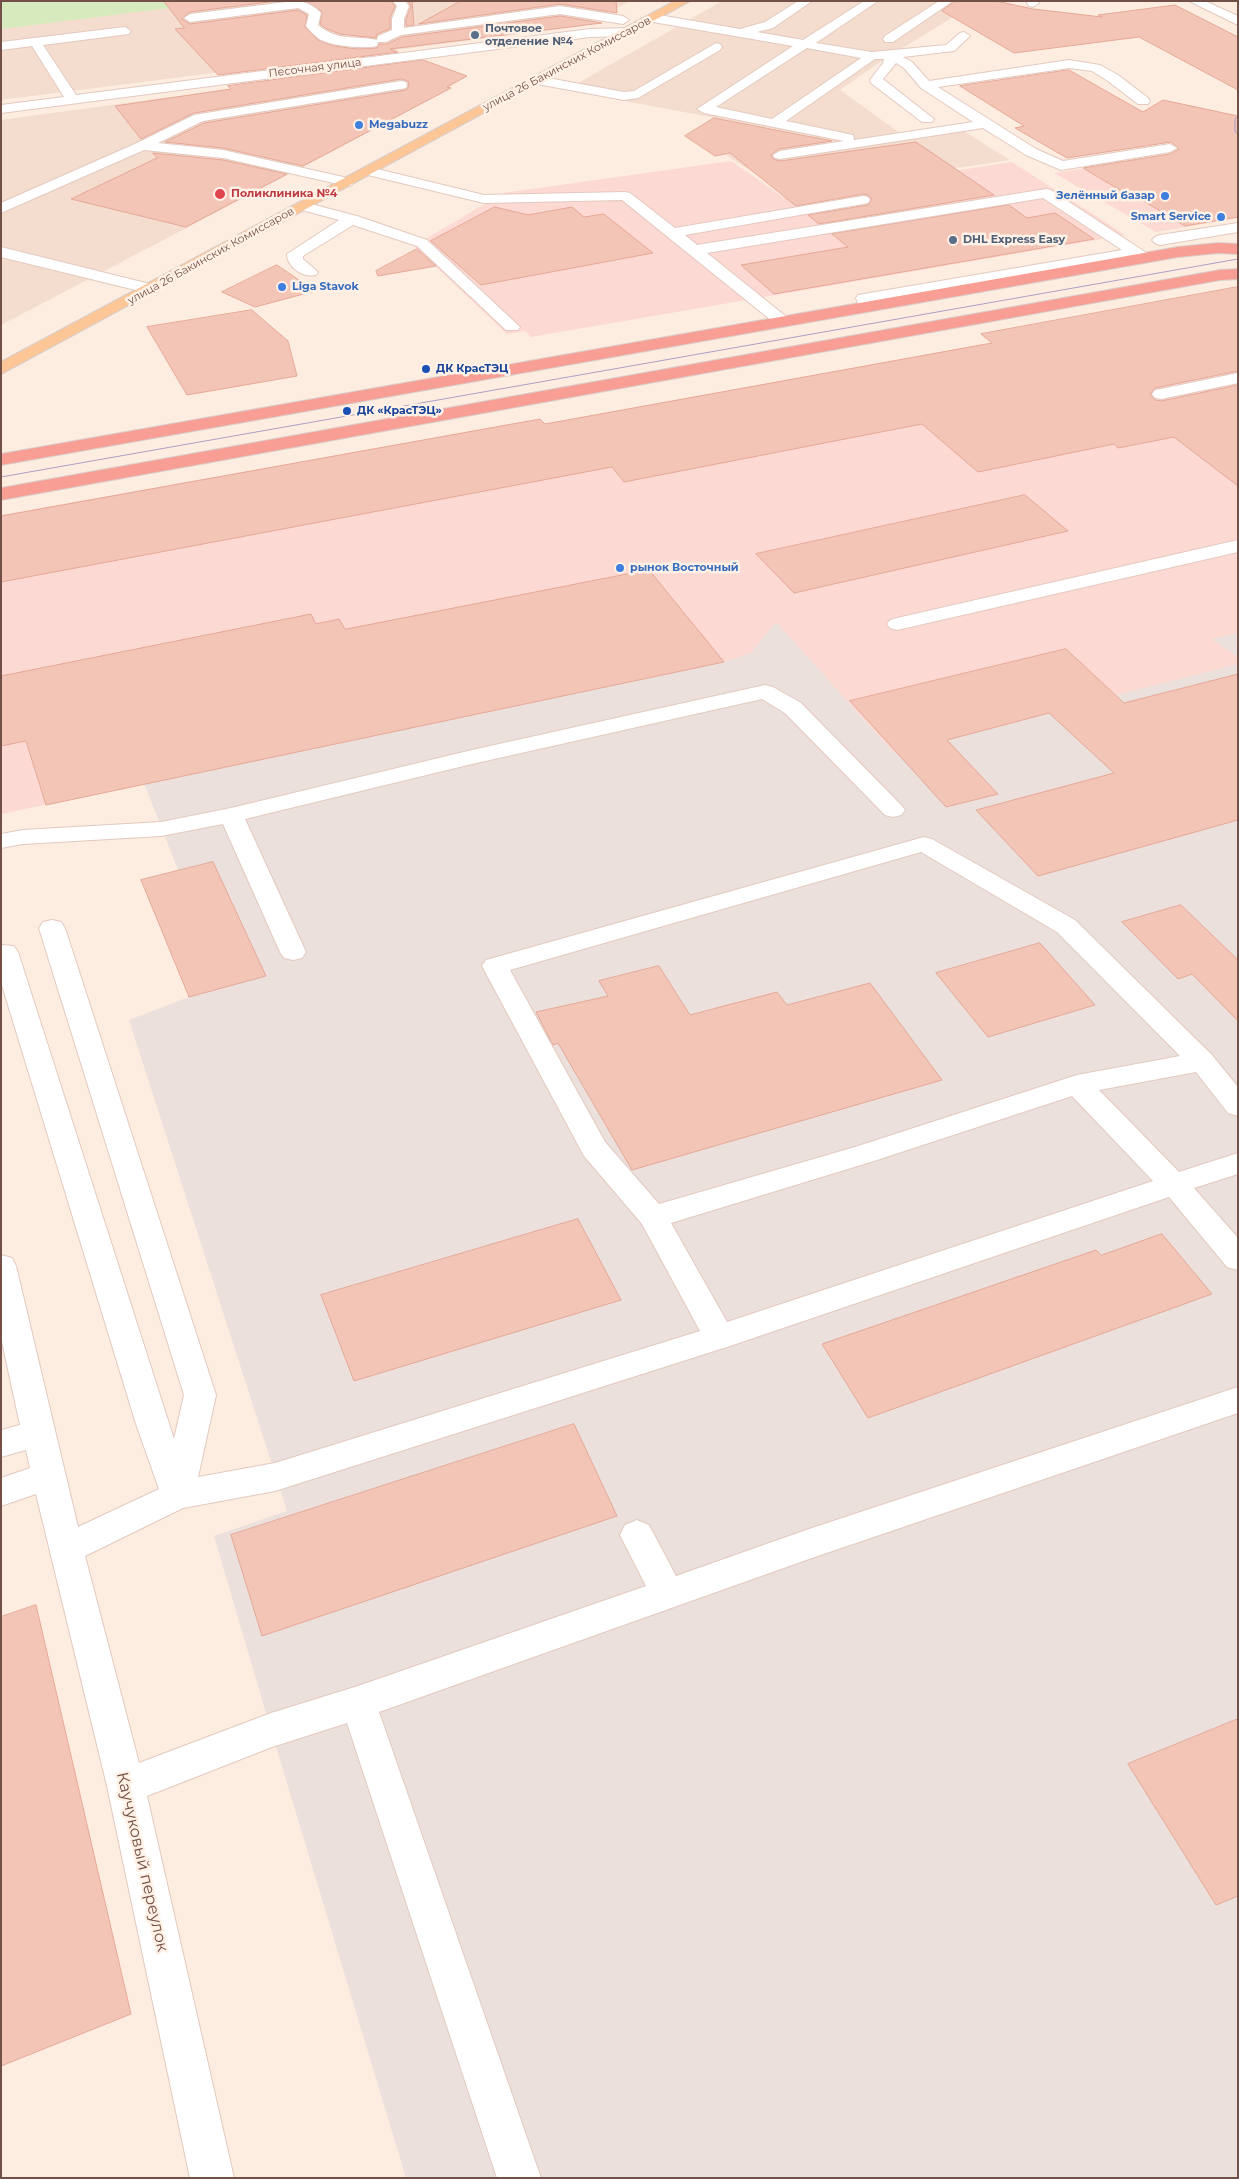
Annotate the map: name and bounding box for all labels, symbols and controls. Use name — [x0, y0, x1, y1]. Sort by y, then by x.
street label: улица 26 Бакинских Комиссаров — [481, 14, 653, 114]
place label: Почтовое отделение №4 — [485, 22, 573, 48]
marker: Почтовое отделение №4 — [469, 29, 481, 41]
street label: Песочная улица — [268, 56, 362, 80]
place label: Megabuzz — [369, 118, 428, 132]
marker: Megabuzz — [353, 119, 365, 131]
marker: Поликлиника №4 — [213, 187, 227, 201]
place label: Поликлиника №4 — [231, 187, 337, 201]
place label: Зелённый базар — [1056, 189, 1155, 203]
marker: Зелённый базар — [1159, 190, 1171, 202]
street label: улица 26 Бакинских Комиссаров — [125, 205, 297, 307]
place label: Smart Service — [1131, 210, 1211, 224]
marker: Smart Service — [1215, 211, 1227, 223]
place label: DHL Express Easy — [963, 233, 1065, 247]
marker: DHL Express Easy — [947, 234, 959, 246]
place label: Liga Stavok — [292, 280, 359, 294]
marker: Liga Stavok — [276, 281, 288, 293]
place label: ДК КрасТЭЦ — [436, 362, 508, 376]
marker: ДК КрасТЭЦ — [420, 363, 432, 375]
place label: ДК «КрасТЭЦ» — [357, 404, 442, 418]
marker: ДК «КрасТЭЦ» — [341, 405, 353, 417]
place label: рынок Восточный — [630, 561, 739, 575]
marker: рынок Восточный — [614, 562, 626, 574]
street label: Каучуковый переулок — [112, 1770, 172, 1954]

